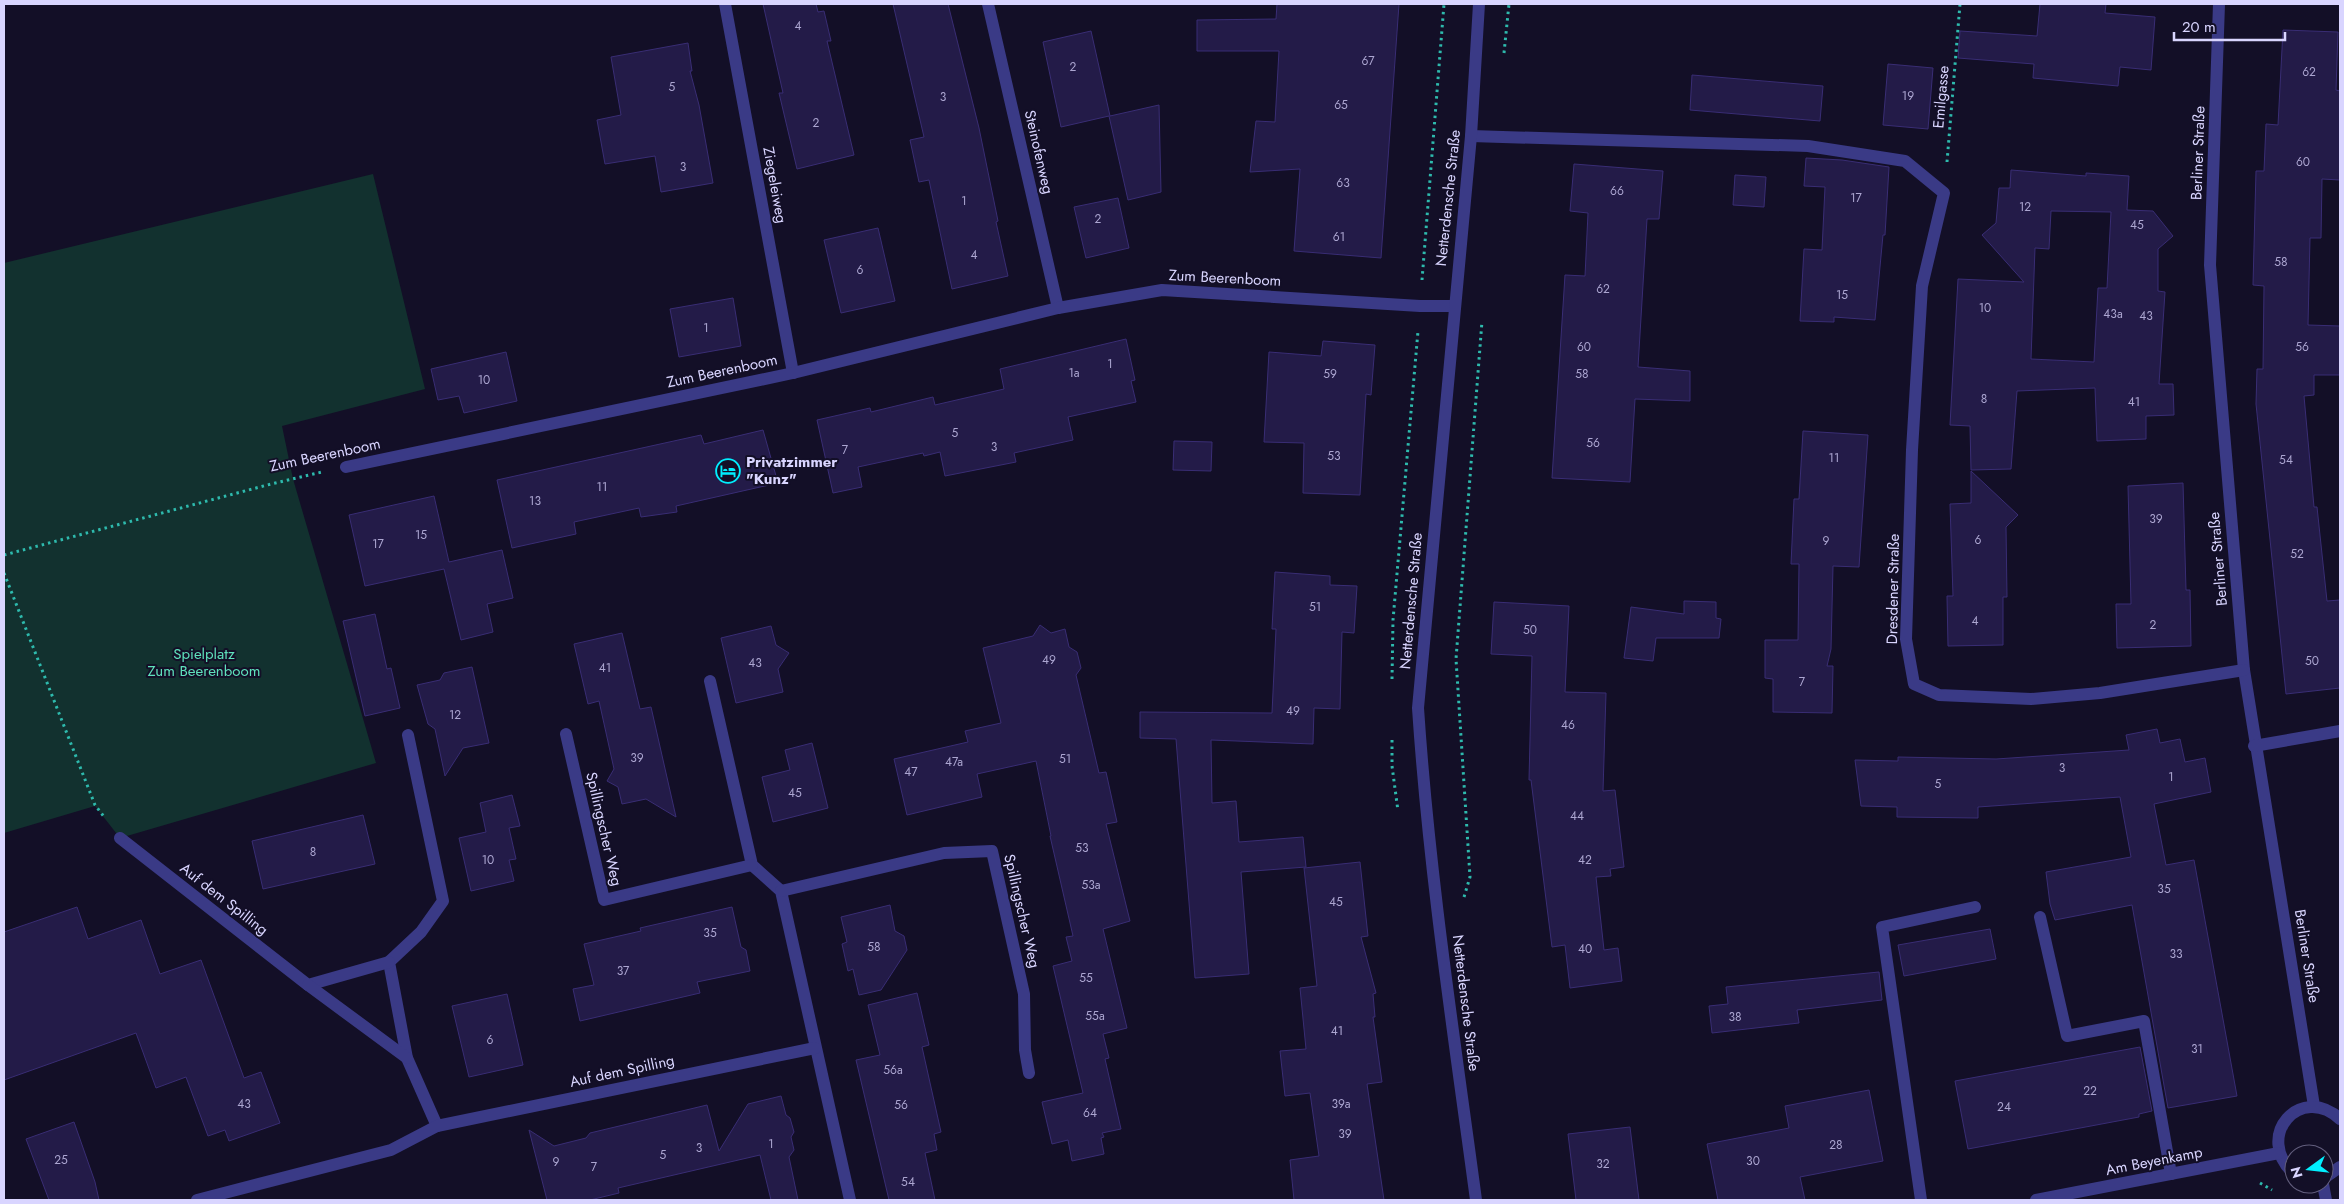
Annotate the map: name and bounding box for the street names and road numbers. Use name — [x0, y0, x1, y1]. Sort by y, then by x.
street label: Emilgasse — [1927, 64, 1955, 129]
street label: Berliner Straße — [2185, 105, 2211, 200]
street label: Steinofenweg — [1019, 108, 1059, 196]
street label: Netterdensche Straße — [1430, 128, 1466, 267]
street label: Ziegeleiweg — [757, 145, 793, 225]
street label: Zum Beerenboom — [1168, 264, 1282, 292]
street label: Zum Beerenboom — [665, 349, 779, 393]
street label: Zum Beerenboom — [268, 433, 382, 477]
street label: Berliner Straße — [2203, 511, 2233, 607]
street label: Netterdensche Straße — [1394, 531, 1428, 670]
street label: Dresdener Straße — [1881, 533, 1905, 645]
street label: Spillingscher Weg — [580, 770, 628, 888]
street label: Spillingscher Weg — [998, 852, 1046, 970]
street label: Auf dem Spilling — [175, 858, 273, 940]
street label: Berliner Straße — [2289, 908, 2325, 1005]
street label: Netterdensche Straße — [1447, 934, 1485, 1073]
street label: Auf dem Spilling — [568, 1049, 676, 1093]
street label: Am Beyenkamp — [2104, 1141, 2205, 1181]

